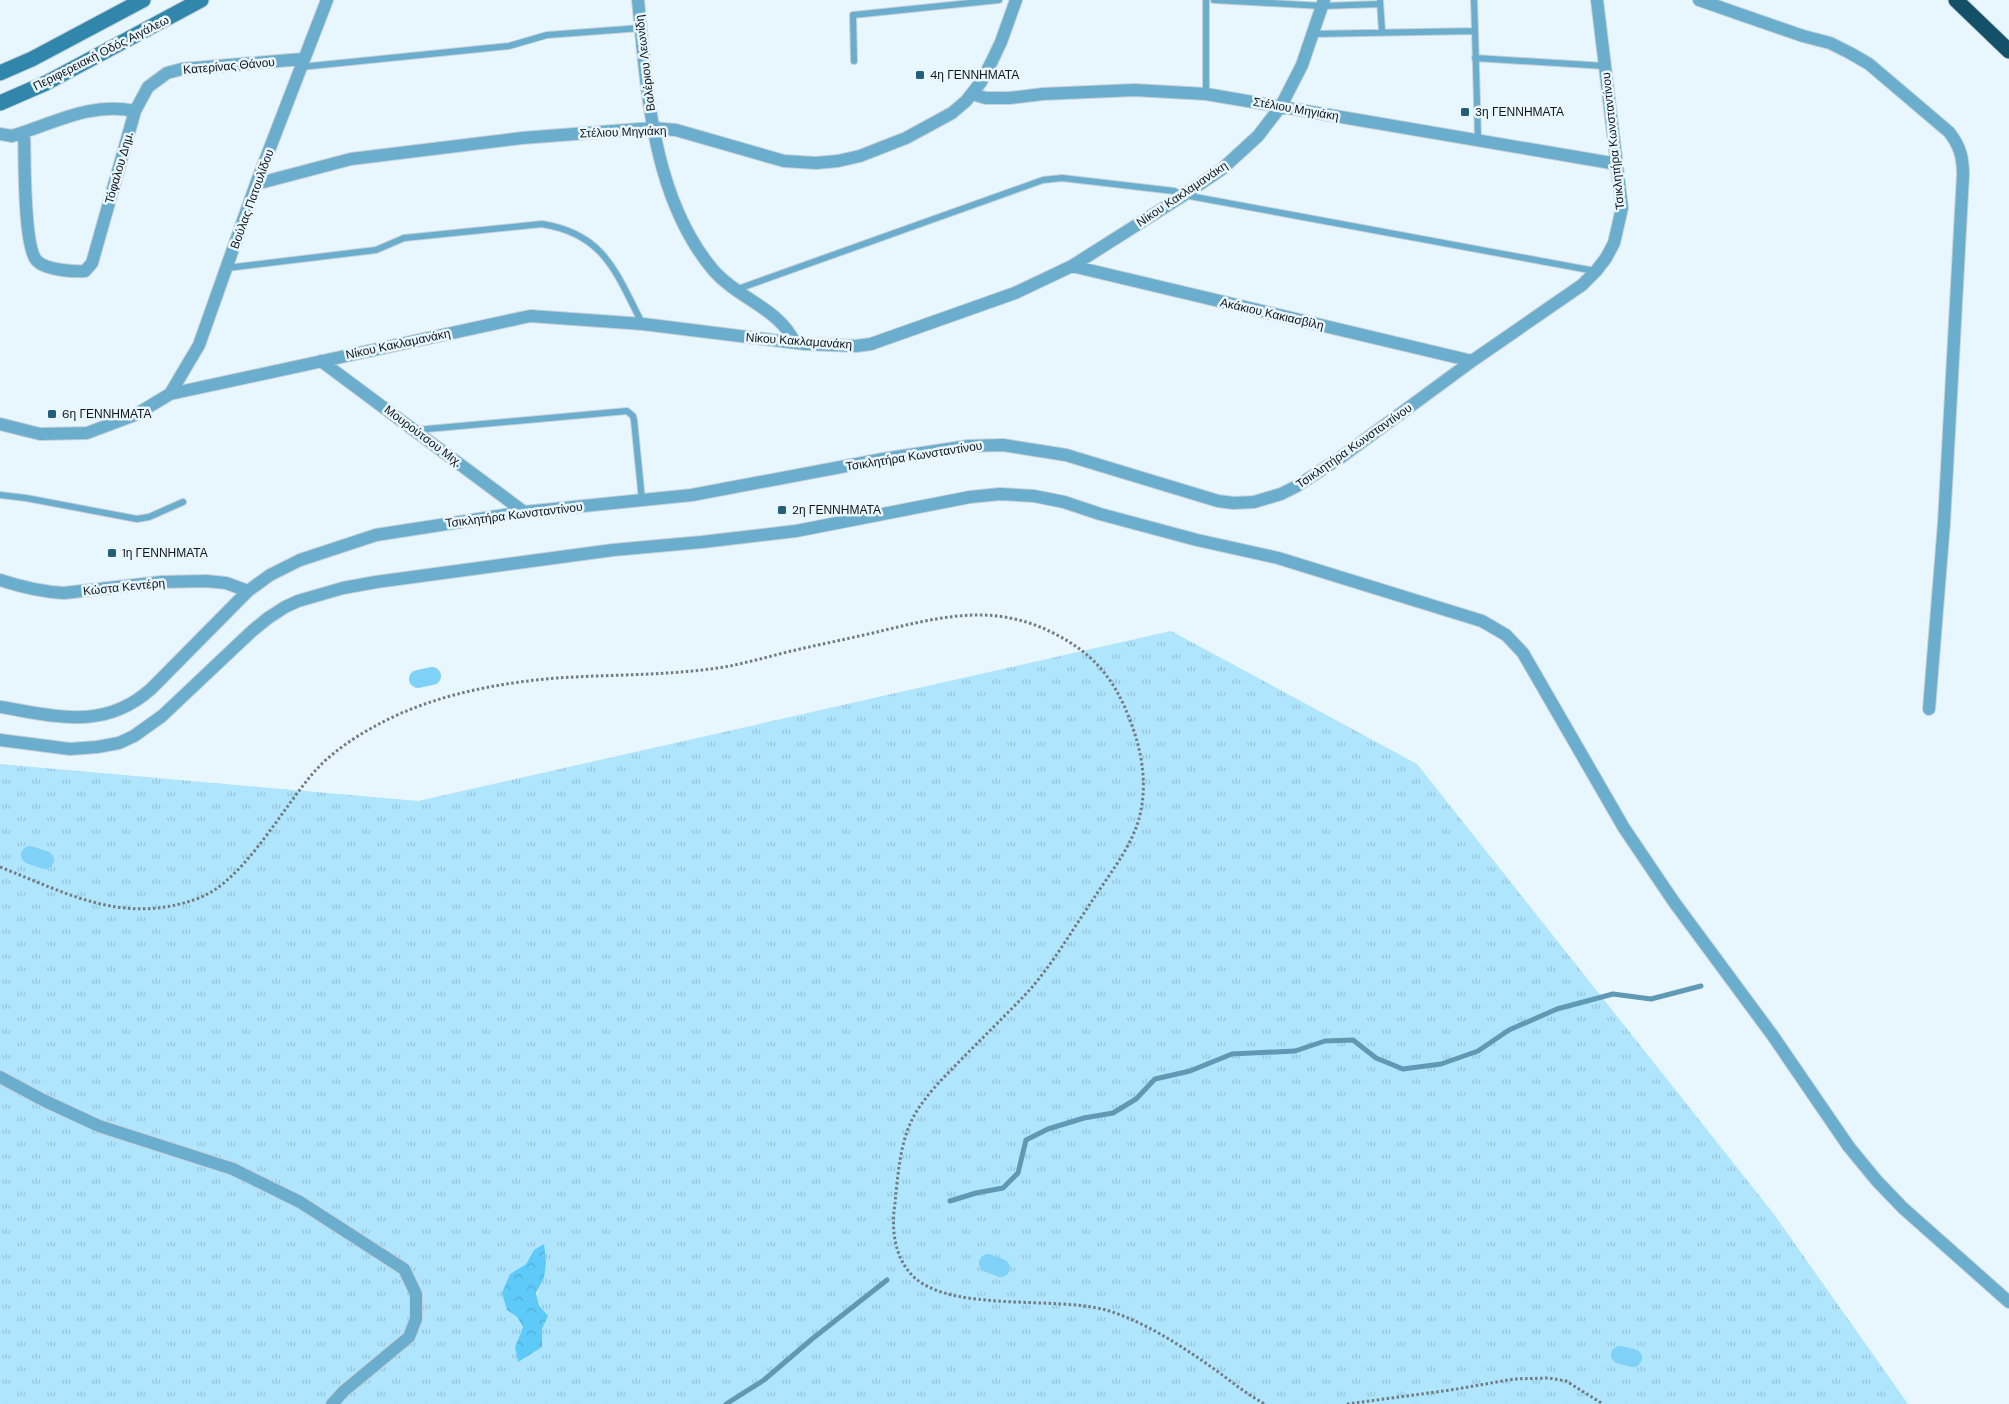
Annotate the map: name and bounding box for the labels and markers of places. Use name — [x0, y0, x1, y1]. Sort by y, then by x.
place label: 4η ΓΕΝΝΗΜΑΤΑ — [930, 67, 1019, 83]
marker: 4η ΓΕΝΝΗΜΑΤΑ — [914, 69, 926, 81]
place label: 3η ΓΕΝΝΗΜΑΤΑ — [1475, 104, 1564, 120]
marker: 3η ΓΕΝΝΗΜΑΤΑ — [1459, 106, 1471, 118]
place label: 6η ΓΕΝΝΗΜΑΤΑ — [62, 406, 152, 422]
marker: 6η ΓΕΝΝΗΜΑΤΑ — [46, 408, 58, 420]
place label: 2η ΓΕΝΝΗΜΑΤΑ — [792, 502, 881, 518]
marker: 2η ΓΕΝΝΗΜΑΤΑ — [776, 504, 788, 516]
place label: 1η ΓΕΝΝΗΜΑΤΑ — [122, 545, 208, 561]
marker: 1η ΓΕΝΝΗΜΑΤΑ — [106, 547, 118, 559]

